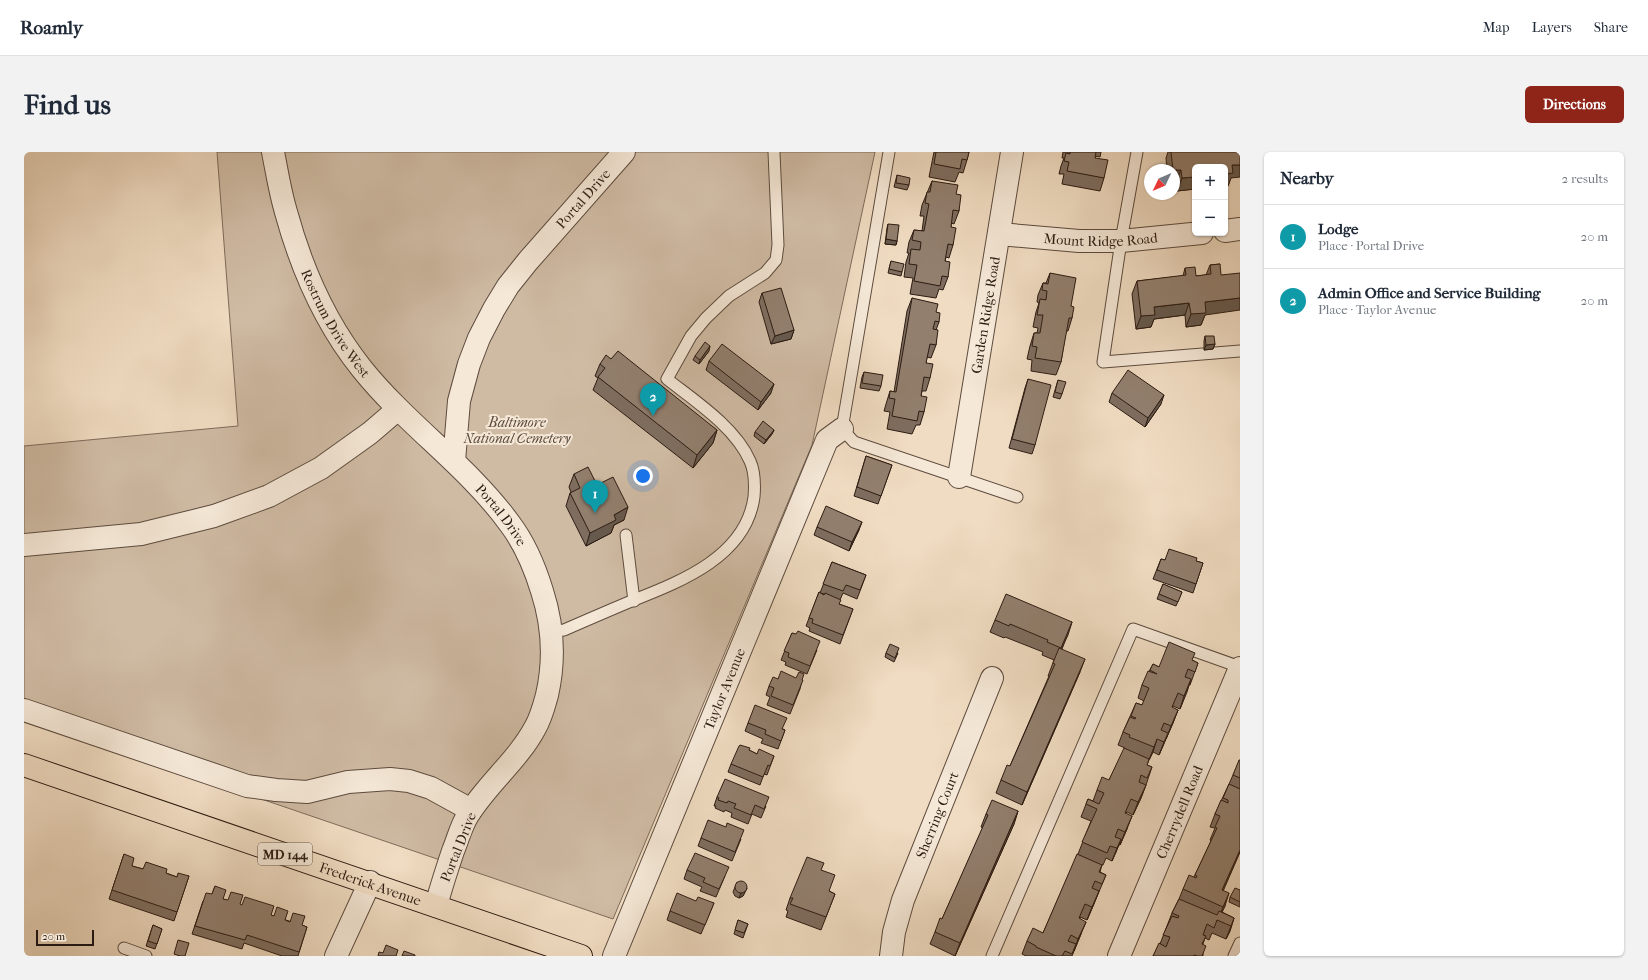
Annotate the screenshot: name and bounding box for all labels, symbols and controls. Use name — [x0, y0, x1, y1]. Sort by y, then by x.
text: Roamly — [20, 17, 83, 39]
text: Map — [1483, 19, 1510, 36]
text: Layers — [1532, 19, 1572, 36]
text: Share — [1594, 19, 1628, 36]
button: Directions — [1525, 86, 1624, 123]
text: Find us — [24, 88, 111, 121]
north arrow — [1144, 164, 1180, 200]
map controls — [1192, 164, 1228, 236]
button: + — [1192, 164, 1228, 200]
street label: Portal Drive — [552, 166, 614, 232]
text: Nearby — [1280, 168, 1334, 188]
text: 2 results — [1562, 171, 1608, 186]
button: − — [1192, 200, 1228, 236]
text: Lodge — [1318, 220, 1358, 238]
street label: Mount Ridge Road — [1043, 229, 1159, 250]
text: 1 — [1291, 229, 1295, 244]
text: 20 m — [1581, 229, 1608, 244]
text: Place · Portal Drive — [1318, 238, 1424, 253]
street label: Garden Ridge Road — [968, 255, 1004, 375]
street label: Rostrum Drive West — [297, 267, 374, 381]
text: Admin Office and Service Building — [1318, 284, 1541, 302]
text: 2 — [1290, 293, 1296, 308]
text: 20 m — [1581, 293, 1608, 308]
text: Place · Taylor Avenue — [1318, 302, 1436, 317]
pin: 2 — [640, 383, 666, 416]
park label: Baltimore National Cemetery — [462, 414, 572, 447]
your location — [633, 466, 653, 486]
pin: 1 — [582, 480, 608, 513]
street label: Portal Drive — [472, 481, 530, 549]
street label: Taylor Avenue — [700, 646, 749, 732]
street label: Cherrydell Road — [1153, 763, 1207, 862]
street label: Sherring Court — [913, 769, 963, 861]
street label: Portal Drive — [437, 810, 480, 885]
road number: MD 144 — [258, 843, 312, 865]
street label: Frederick Avenue — [317, 859, 423, 910]
scale bar — [36, 928, 94, 947]
text: 20 m — [42, 930, 65, 943]

